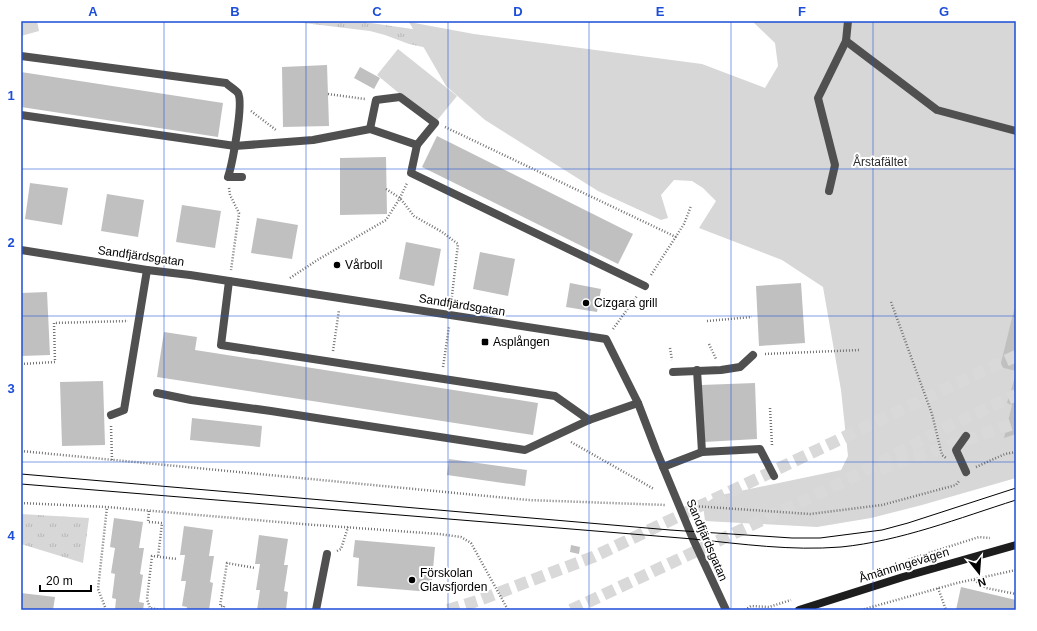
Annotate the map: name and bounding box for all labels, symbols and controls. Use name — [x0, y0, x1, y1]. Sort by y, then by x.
text: A — [88, 4, 98, 19]
text: B — [230, 4, 240, 19]
text: C — [372, 4, 382, 19]
text: D — [513, 4, 523, 19]
text: E — [656, 4, 665, 19]
text: F — [798, 4, 806, 19]
text: G — [939, 4, 949, 19]
text: 1 — [7, 88, 15, 103]
park label: Årstafältet — [853, 154, 908, 169]
text: 2 — [7, 235, 15, 250]
street label: Sandfjärdsgatan — [97, 243, 185, 269]
place label: Vårboll — [345, 258, 382, 272]
marker: Vårboll — [332, 260, 342, 270]
street label: Sandfjärdsgatan — [418, 291, 506, 319]
place label: Cizgara grill — [594, 296, 657, 310]
marker: Cizgara grill — [581, 298, 591, 308]
place label: Asplången — [493, 335, 550, 349]
marker: Asplången — [480, 337, 490, 347]
text: 3 — [7, 381, 15, 396]
street label: Sandfjärdsgatan — [683, 497, 731, 583]
text: 4 — [7, 528, 15, 543]
street label: Åmänningevägen — [857, 544, 951, 585]
north arrow — [959, 553, 999, 593]
place label: Förskolan Glavsfjorden — [420, 566, 487, 594]
scale bar — [40, 567, 91, 593]
text: 20 m — [46, 574, 73, 588]
marker: Förskolan Glavsfjorden — [407, 575, 417, 585]
text: N — [976, 576, 987, 589]

